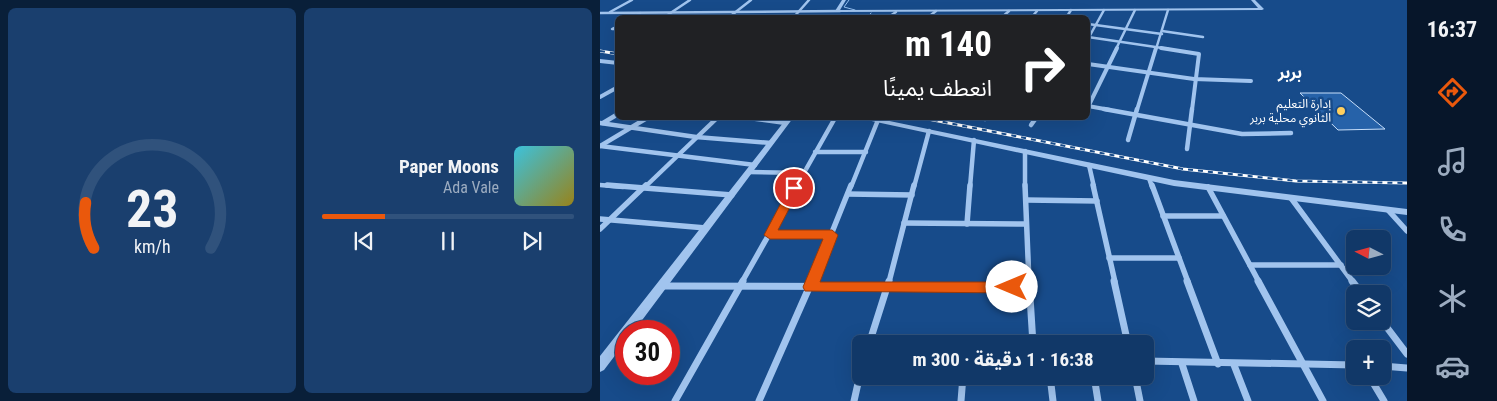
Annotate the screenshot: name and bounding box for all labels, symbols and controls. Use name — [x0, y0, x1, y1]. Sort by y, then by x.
text: 16:37 — [1427, 17, 1477, 42]
text: 140 m — [905, 24, 992, 65]
icon: right — [1010, 35, 1075, 100]
district label: بربر — [1277, 63, 1302, 82]
icon: directions — [1435, 75, 1470, 110]
text: انعطف يمينًا — [883, 76, 992, 101]
place label: إدارة التعليم الثانوي محلية بربر — [1249, 97, 1331, 128]
marker: إدارة التعليم الثانوي محلية بربر — [1335, 105, 1347, 117]
icon: music — [1435, 144, 1470, 179]
text: Paper Moons — [399, 155, 499, 178]
pin — [773, 167, 815, 209]
icon: arrive — [780, 174, 808, 202]
text: Ada Vale — [443, 178, 499, 197]
text: 23 — [126, 179, 178, 240]
icon: phone — [1435, 212, 1470, 247]
icon: previous — [350, 227, 378, 255]
icon: pause — [434, 227, 462, 255]
icon: next — [518, 227, 546, 255]
north arrow — [1346, 230, 1391, 275]
map controls — [1346, 230, 1391, 385]
text: km/h — [134, 236, 170, 257]
position arrow — [985, 260, 1037, 312]
icon: climate — [1435, 281, 1470, 316]
button: layers — [1346, 285, 1391, 330]
speed limit sign: 30 — [615, 320, 680, 385]
button: + — [1346, 340, 1391, 385]
text: 16:38 · 1 دقيقة · 300 m — [912, 348, 1094, 371]
icon: car — [1435, 349, 1470, 384]

